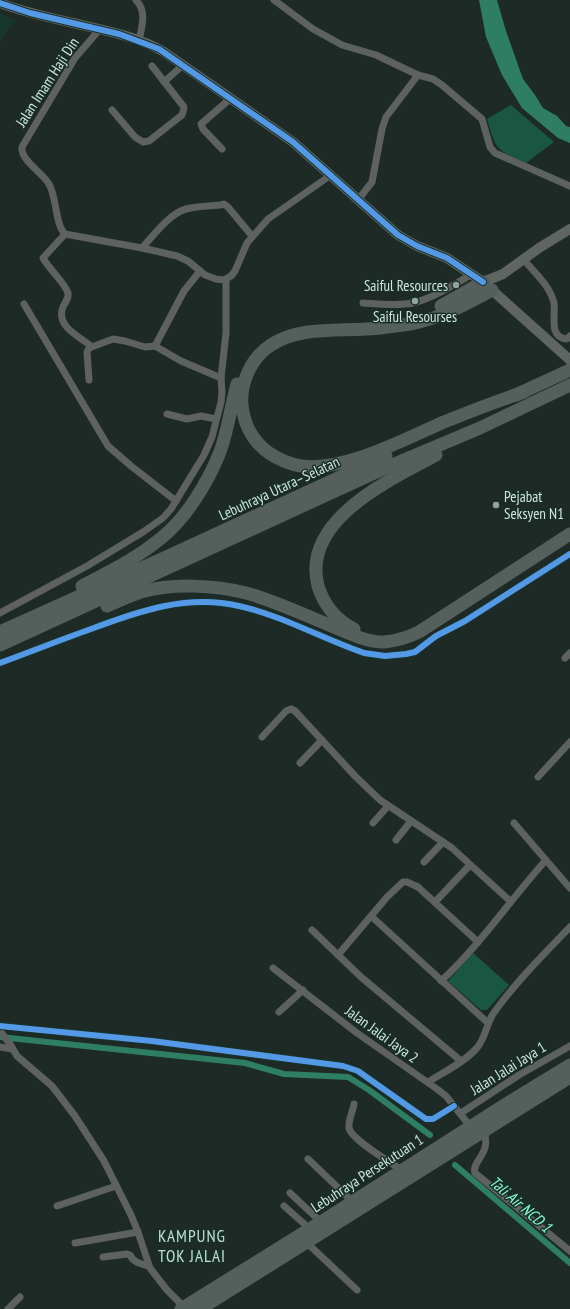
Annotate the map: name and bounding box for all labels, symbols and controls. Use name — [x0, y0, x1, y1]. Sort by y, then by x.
street label: Jalan Imam Haji Din — [11, 34, 83, 131]
place label: Saiful Resources — [364, 276, 448, 295]
marker: Saiful Resources — [451, 280, 461, 290]
marker: Saiful Resourses — [410, 296, 420, 306]
place label: Saiful Resourses — [373, 307, 457, 326]
street label: Lebuhraya Utara–Selatan — [216, 452, 342, 524]
place label: Pejabat Seksyen N1 — [504, 487, 564, 523]
marker: Pejabat Seksyen N1 — [491, 500, 501, 510]
street label: Jalan Jalai Jaya 2 — [341, 1001, 422, 1067]
street label: Jalan Jalai Jaya 1 — [466, 1037, 549, 1099]
street label: Lebuhraya Persekutuan 1 — [307, 1130, 427, 1216]
water label: Tali Air NCD 1 — [486, 1171, 557, 1237]
district label: KAMPUNG TOK JALAI — [158, 1225, 226, 1267]

